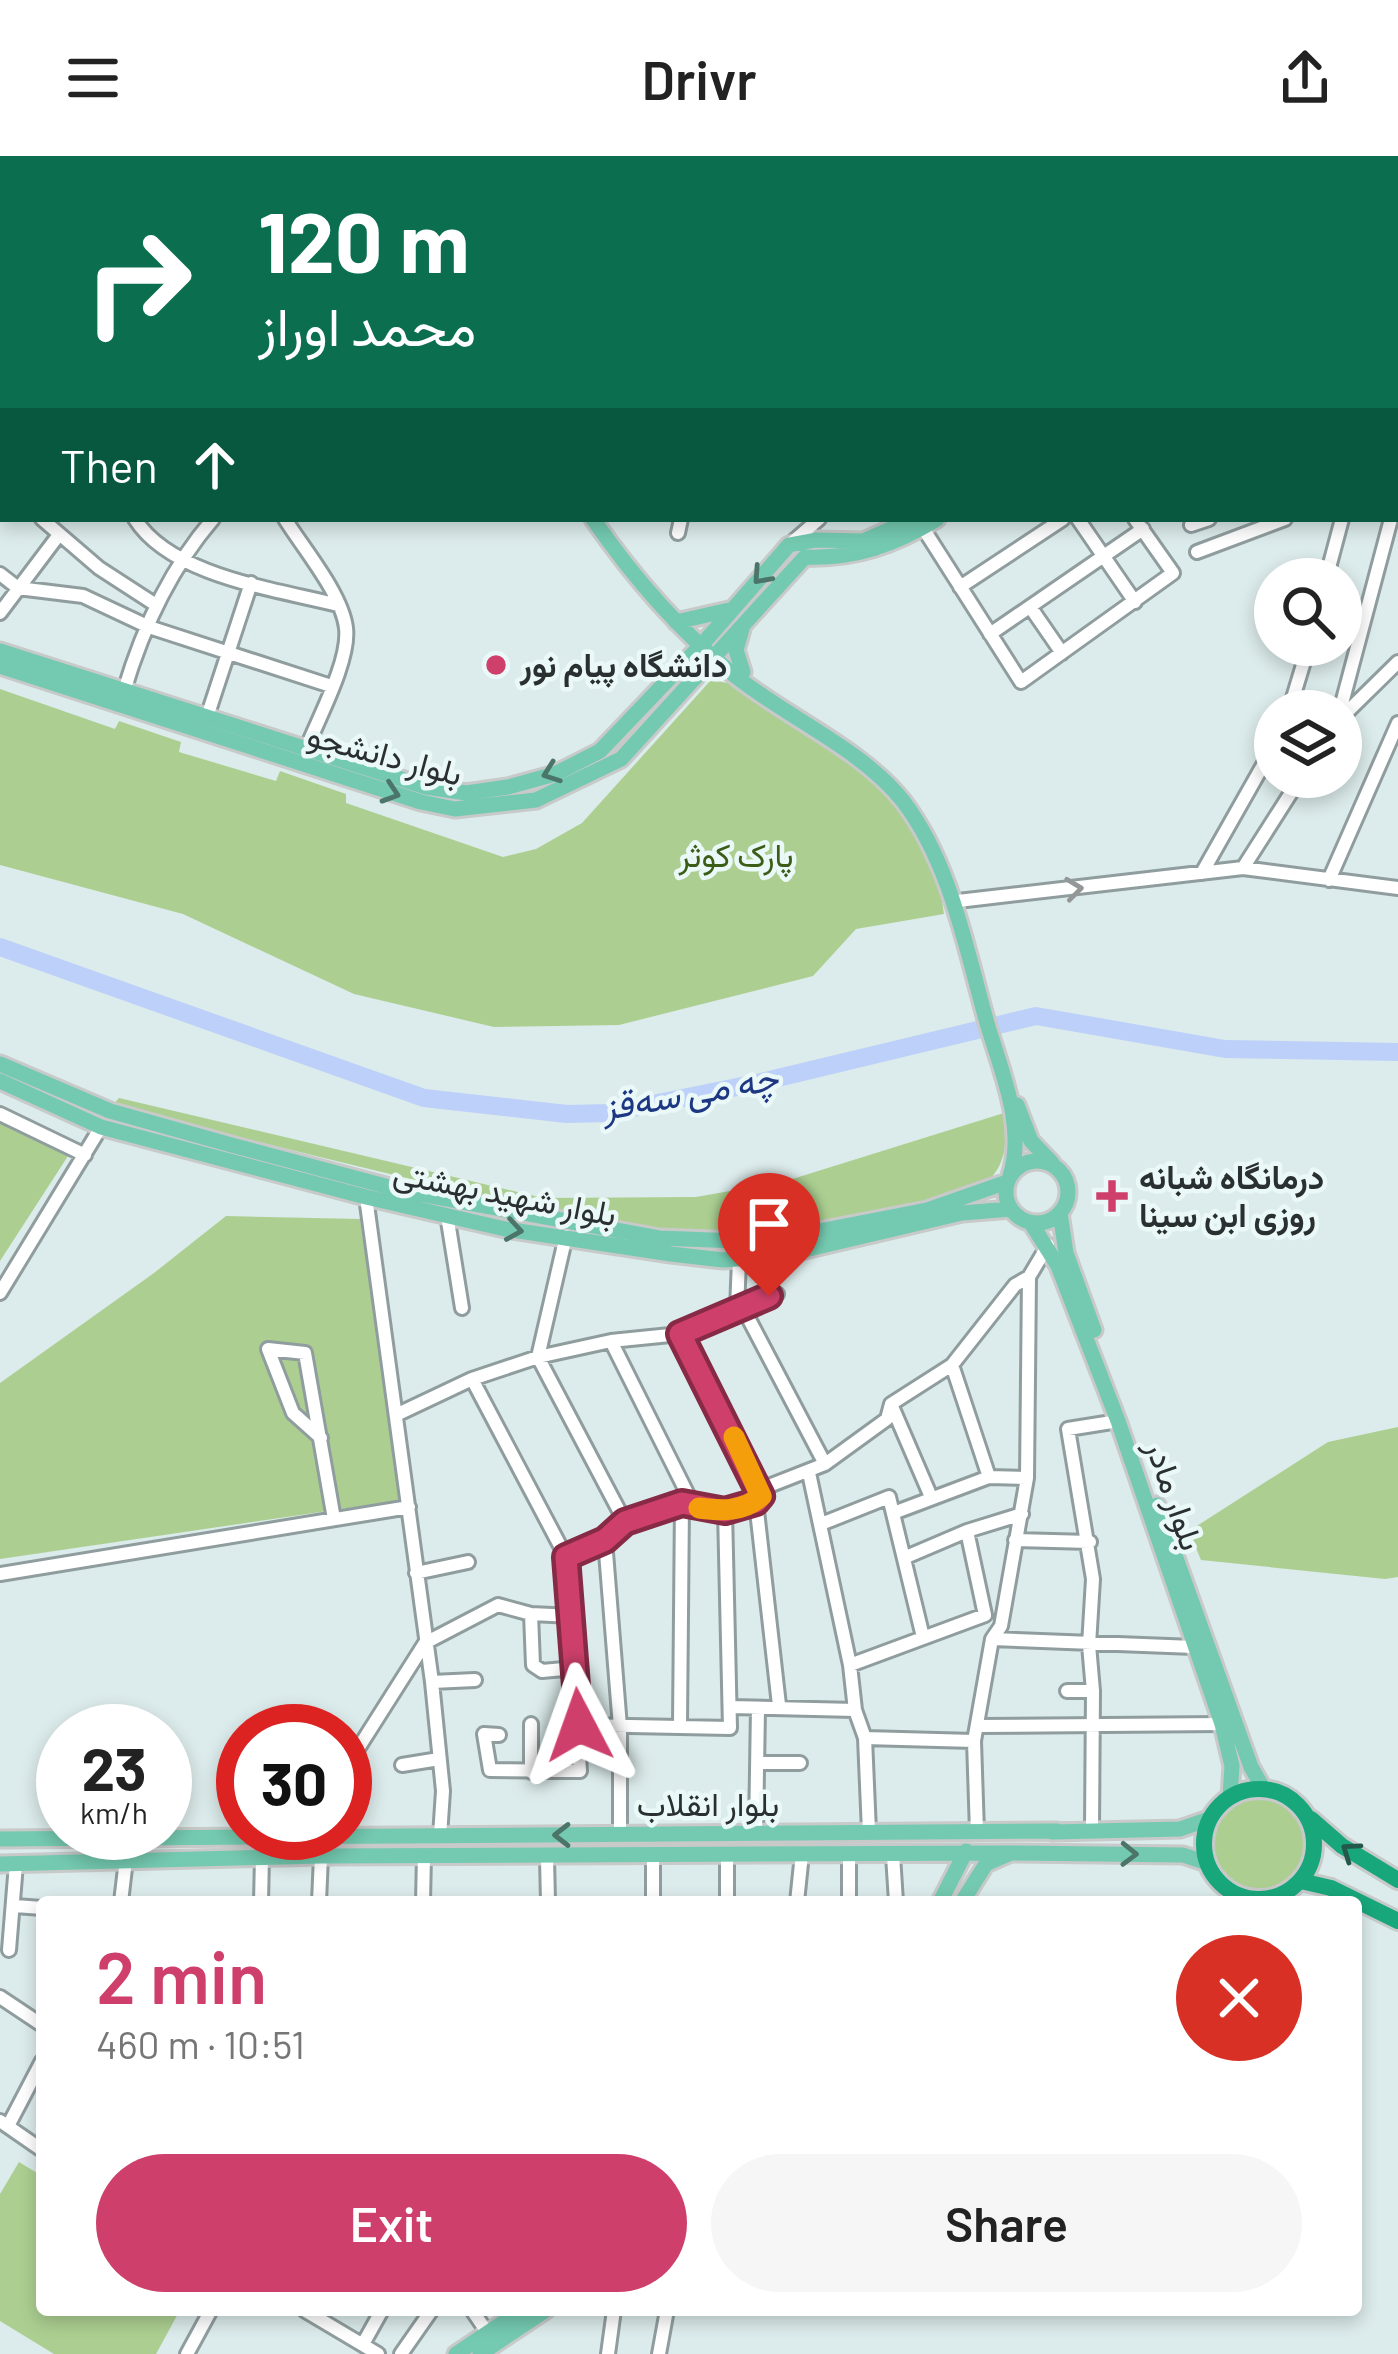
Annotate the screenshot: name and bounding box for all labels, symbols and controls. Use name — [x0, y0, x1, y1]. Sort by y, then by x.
icon: menu — [60, 45, 126, 111]
icon: share — [1272, 45, 1338, 111]
text: Drivr — [642, 46, 756, 111]
text: 120 m — [258, 189, 470, 290]
icon: right — [60, 204, 216, 360]
text: محمد اوراز — [258, 292, 476, 357]
icon: ahead — [182, 432, 248, 498]
text: Then — [60, 438, 158, 492]
map controls — [1254, 558, 1362, 798]
button: search — [1254, 558, 1362, 666]
one-way arrow — [754, 562, 775, 584]
place label: دانشگاه پیام نور — [519, 644, 727, 688]
marker: دانشگاه پیام نور — [483, 652, 509, 678]
button: layers — [1254, 690, 1362, 798]
street label: بلوار دانشجو — [303, 713, 467, 795]
one-way arrow — [542, 759, 563, 784]
one-way arrow — [380, 778, 401, 803]
park label: پارک کوثر — [678, 834, 793, 878]
one-way arrow — [1065, 876, 1084, 902]
water label: چە می سەقز — [597, 1054, 784, 1132]
street label: بلوار شهید بهشتی — [390, 1151, 620, 1235]
place label: درمانگاه شبانه روزی ابن سینا — [1139, 1156, 1324, 1236]
pin — [718, 1173, 820, 1296]
marker: درمانگاه شبانه روزی ابن سینا — [1096, 1180, 1128, 1212]
icon: arrive — [736, 1191, 802, 1257]
one-way arrow — [504, 1216, 524, 1241]
street label: بلوار مادر — [1136, 1433, 1213, 1556]
position arrow — [516, 1662, 642, 1788]
speed limit sign: 30 — [216, 1704, 372, 1860]
text: 23 — [81, 1731, 147, 1803]
street label: بلوار انقلاب — [637, 1783, 779, 1825]
text: km/h — [80, 1794, 148, 1830]
one-way arrow — [552, 1822, 570, 1848]
one-way arrow — [1120, 1840, 1139, 1866]
one-way arrow — [1341, 1843, 1363, 1865]
text: 2 min — [96, 1932, 267, 2018]
button: close — [1176, 1935, 1302, 2061]
text: 460 m · 10:51 — [96, 2020, 305, 2067]
button: Exit — [96, 2154, 687, 2292]
button: Share — [711, 2154, 1302, 2292]

